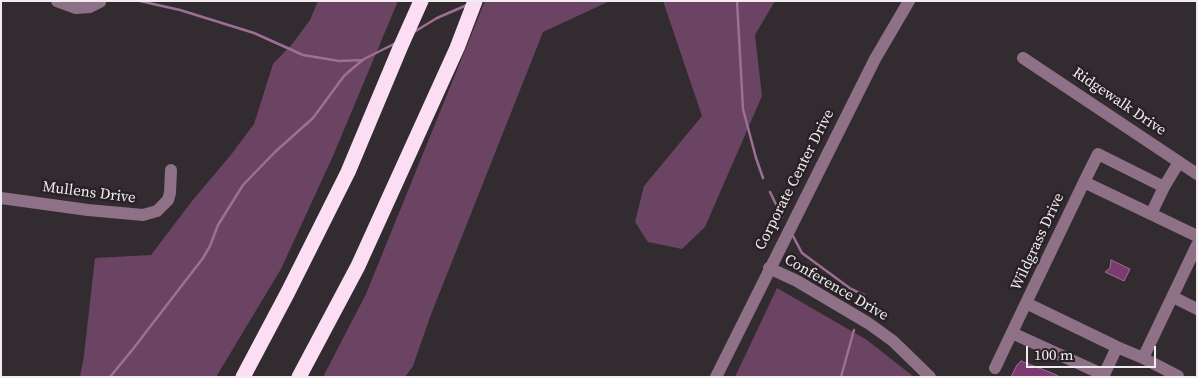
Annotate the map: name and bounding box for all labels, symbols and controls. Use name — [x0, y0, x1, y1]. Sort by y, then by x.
street label: Ridgewalk Drive — [1069, 64, 1169, 140]
street label: Corporate Center Drive — [752, 107, 838, 253]
street label: Mullens Drive — [41, 178, 137, 208]
street label: Wildgrass Drive — [1008, 190, 1068, 294]
street label: Conference Drive — [781, 251, 891, 325]
scale bar — [1028, 336, 1158, 368]
text: 100 m — [1034, 344, 1074, 365]

